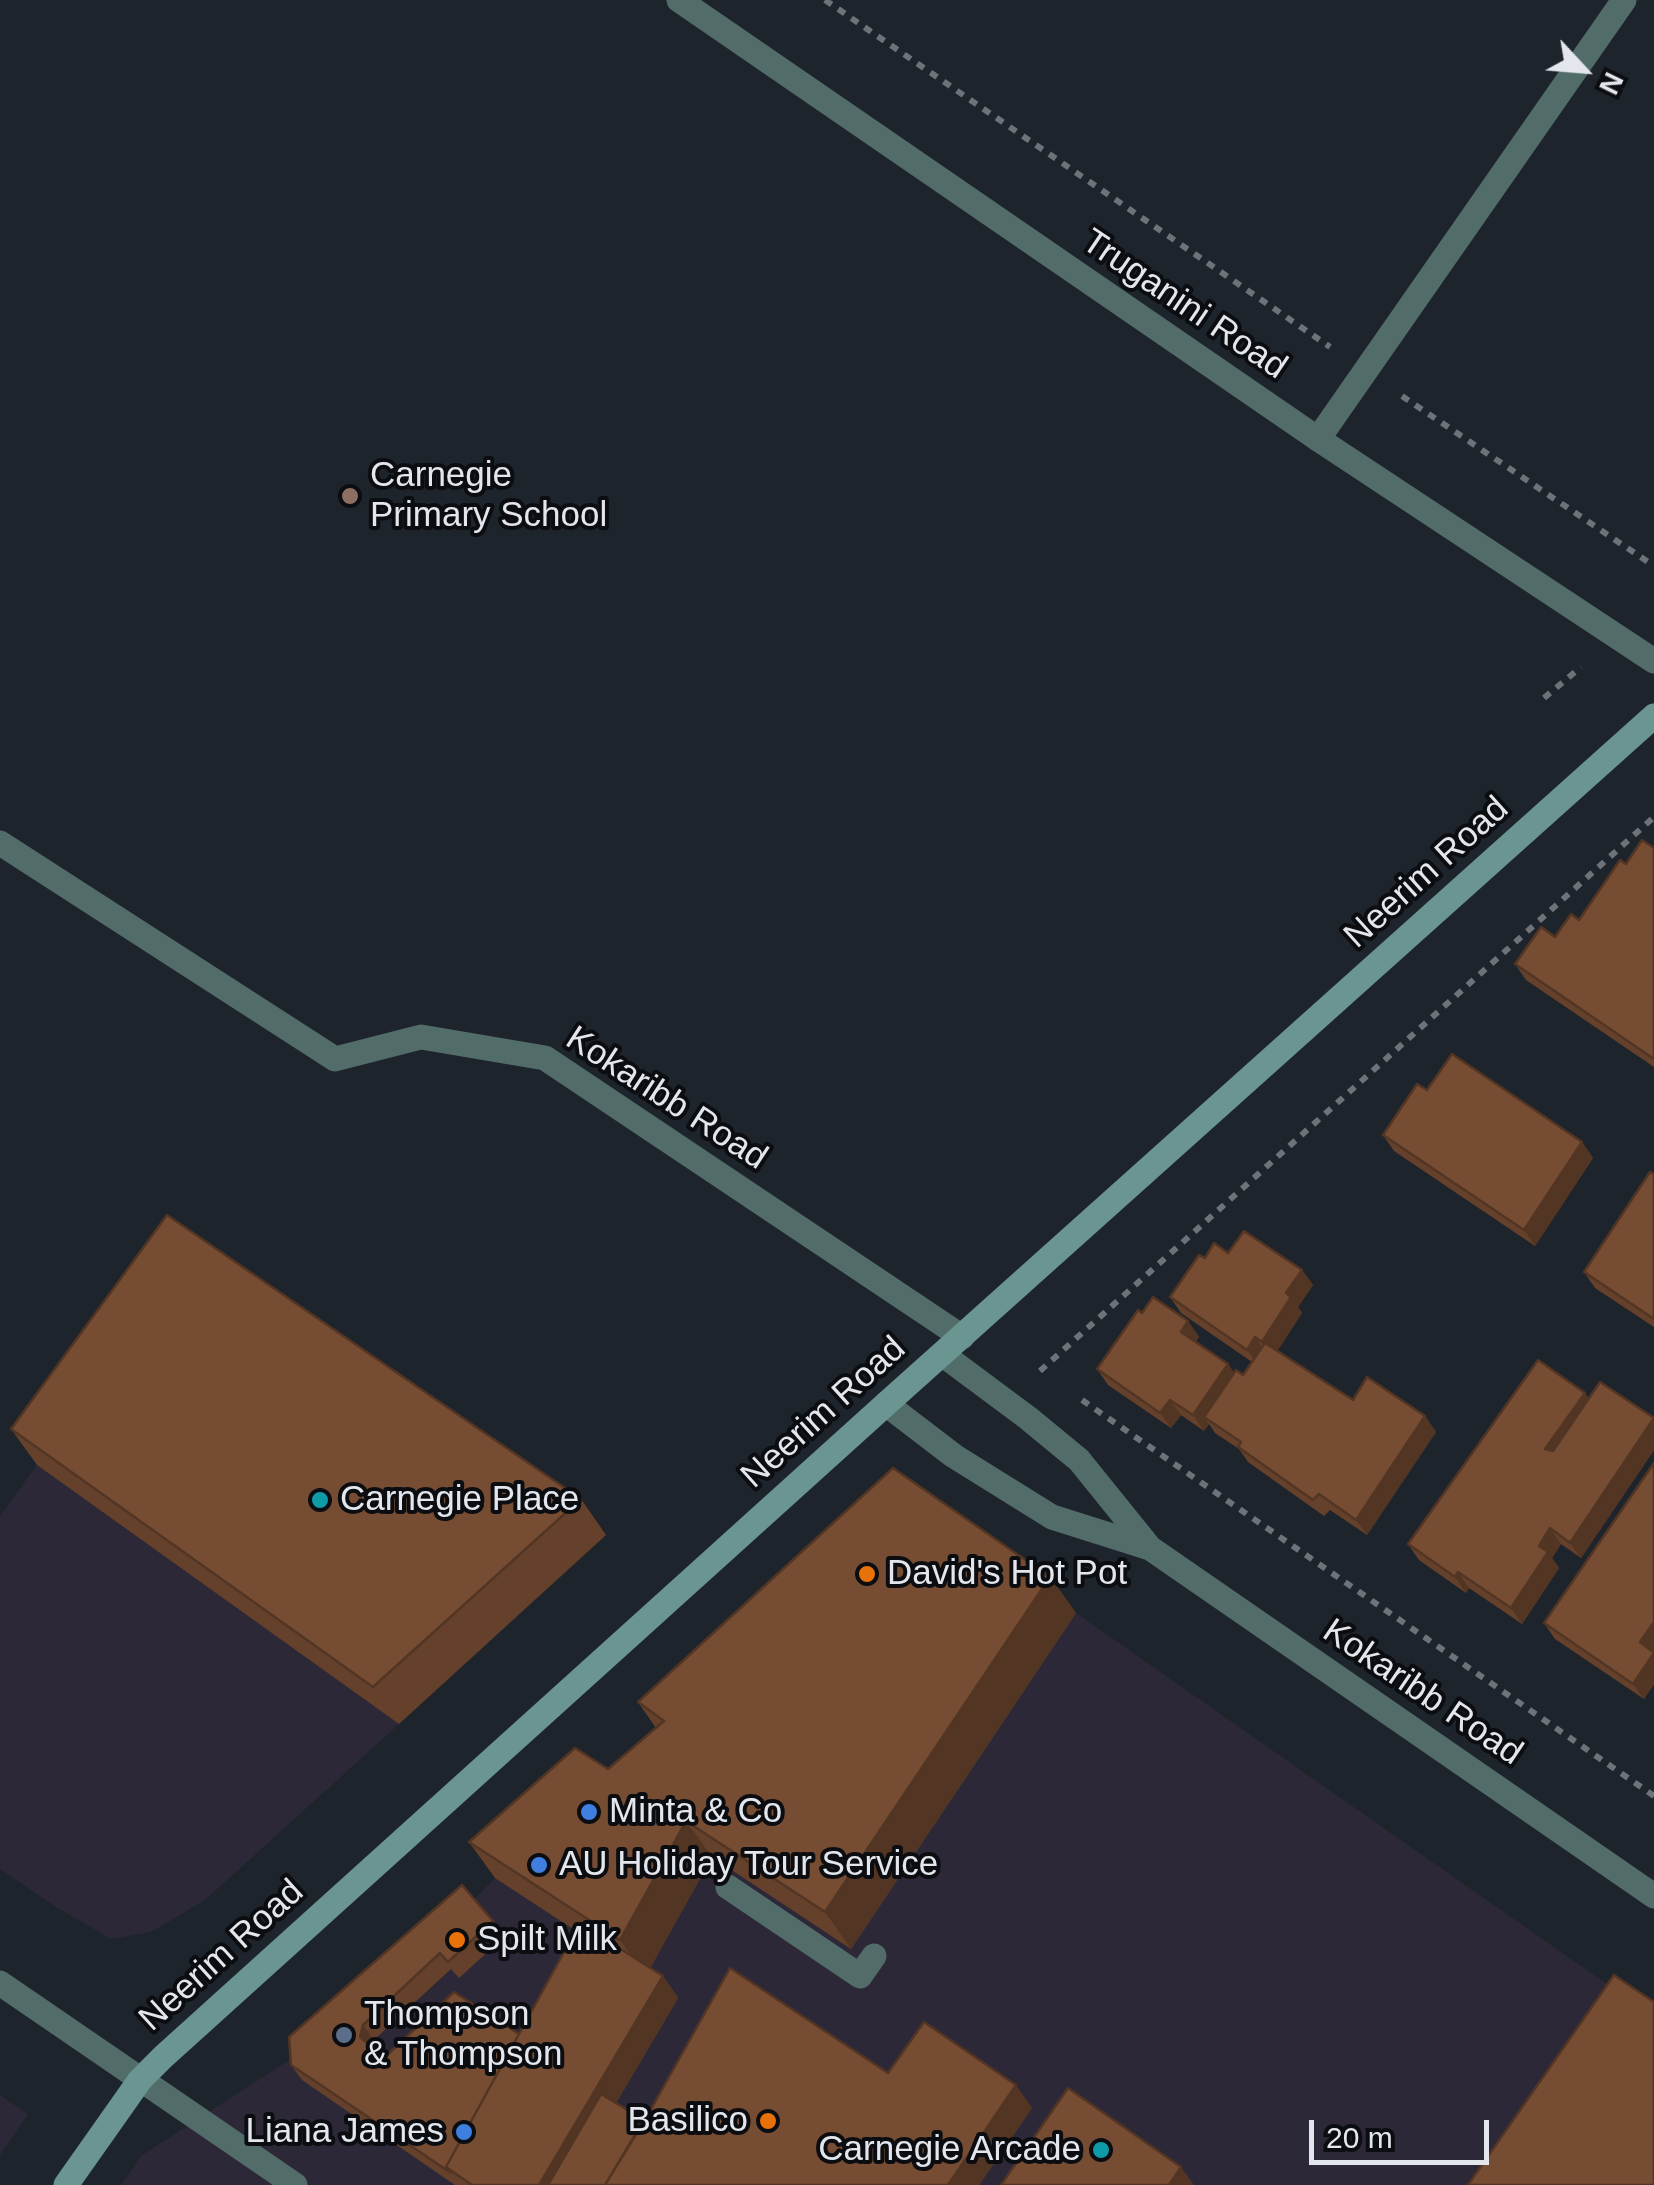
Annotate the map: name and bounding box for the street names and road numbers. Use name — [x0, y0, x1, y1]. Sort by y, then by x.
street label: Truganini Road — [1074, 221, 1294, 389]
street label: Neerim Road — [1336, 788, 1518, 958]
street label: Kokaribb Road — [557, 1018, 775, 1180]
street label: Neerim Road — [733, 1328, 915, 1498]
street label: Kokaribb Road — [1314, 1611, 1530, 1775]
street label: Neerim Road — [131, 1871, 313, 2041]

